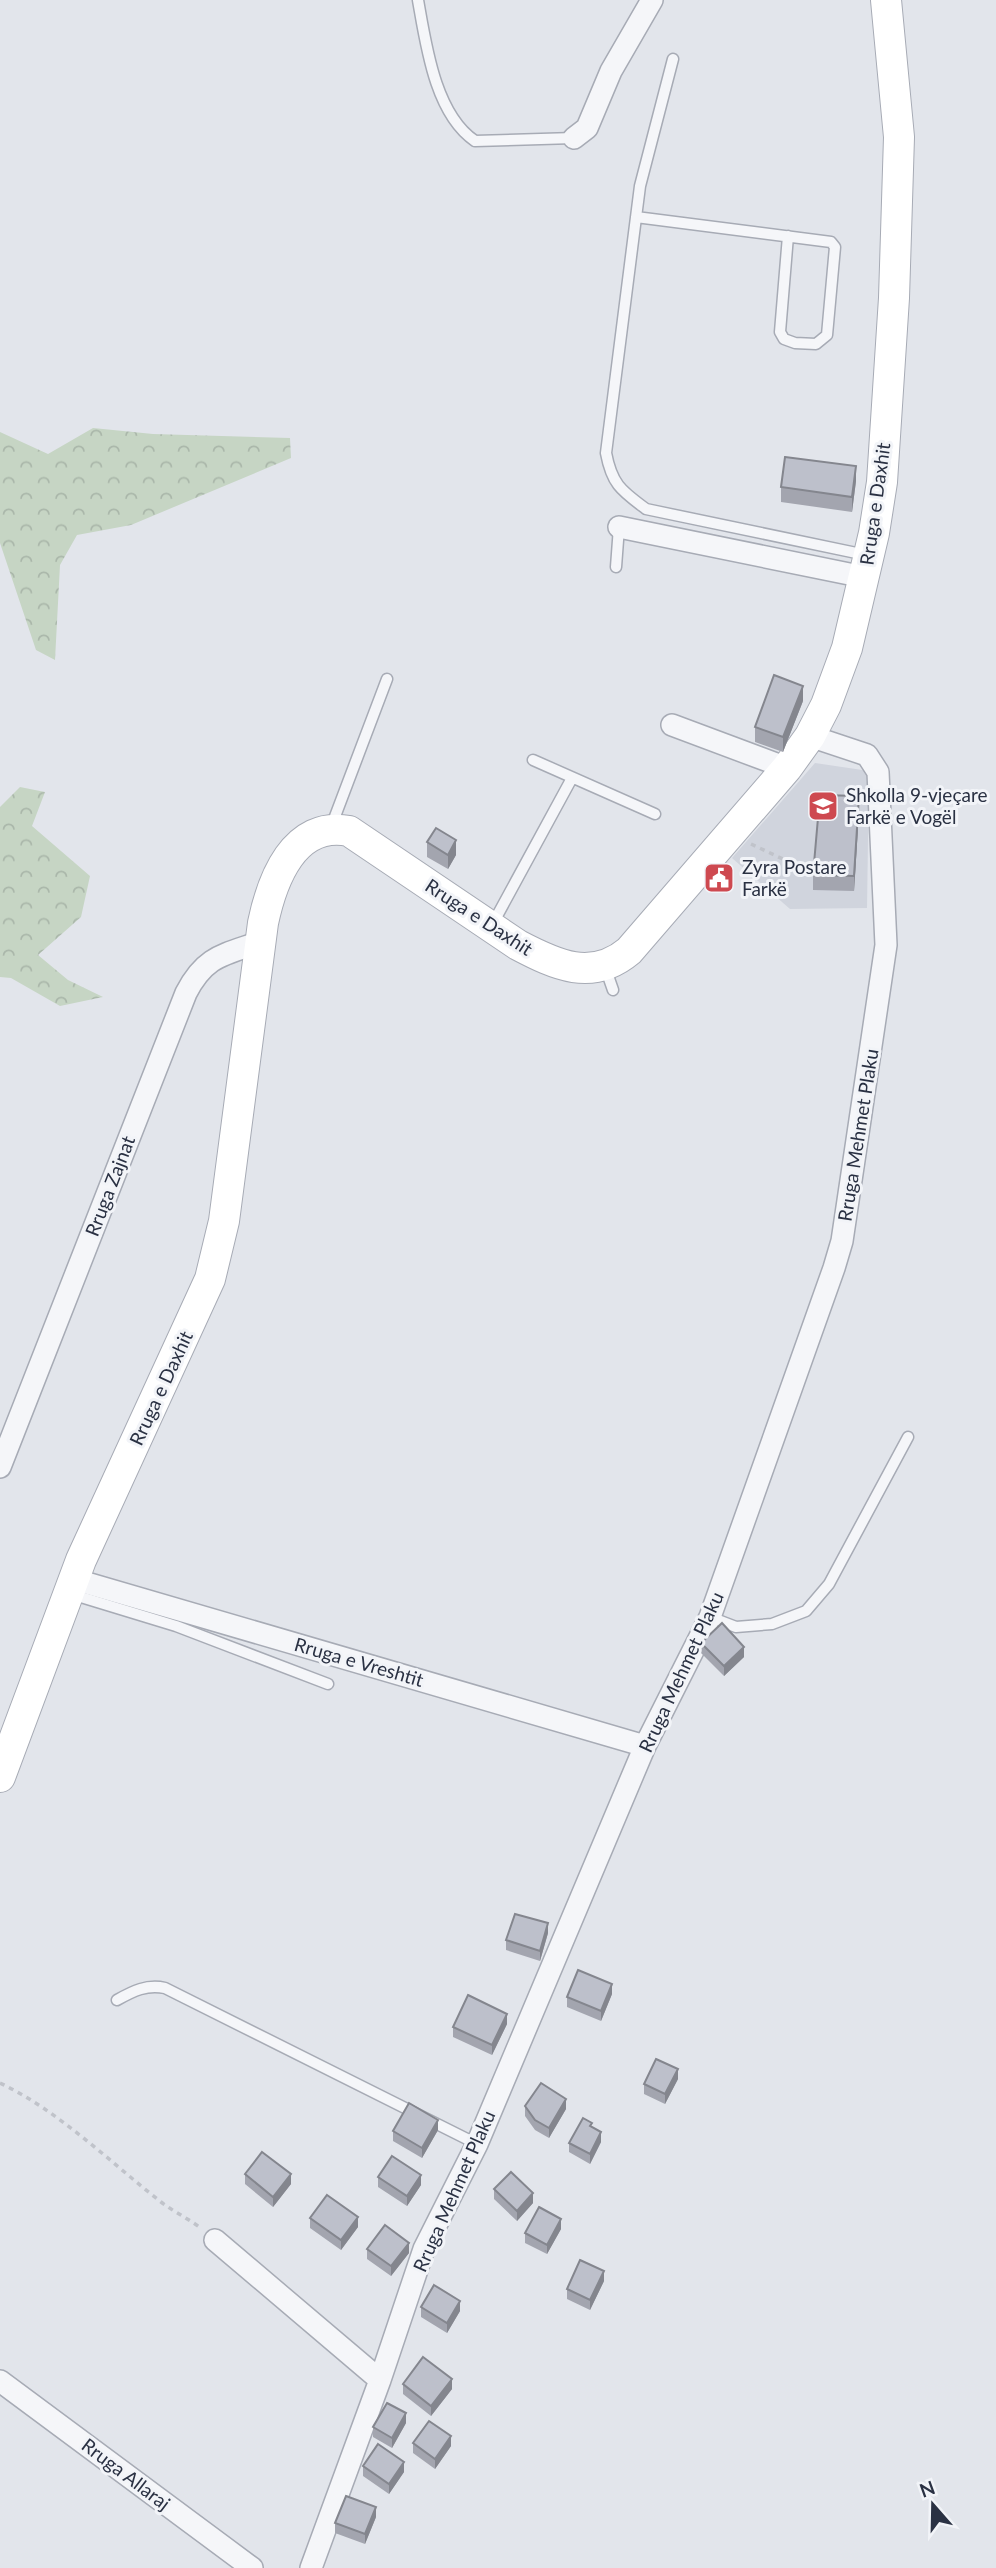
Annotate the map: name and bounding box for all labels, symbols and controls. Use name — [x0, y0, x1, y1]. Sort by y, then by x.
street label: Rruga e Daxhit — [855, 441, 895, 567]
place label: Shkolla 9-vjeçare Farkë e Vogël — [846, 783, 987, 828]
school or university icon: Shkolla 9-vjeçare Farkë e Vogël — [806, 789, 840, 823]
place label: Zyra Postare Farkë — [742, 855, 846, 900]
public building icon: Zyra Postare Farkë — [702, 861, 736, 895]
street label: Rruga e Daxhit — [421, 873, 537, 960]
street label: Rruga Mehmet Plaku — [833, 1047, 882, 1223]
street label: Rruga Zajnat — [80, 1132, 139, 1239]
street label: Rruga e Daxhit — [124, 1327, 197, 1449]
street label: Rruga Mehmet Plaku — [633, 1588, 728, 1756]
street label: Rruga e Vreshtit — [292, 1632, 427, 1691]
street label: Rruga Mehmet Plaku — [408, 2107, 499, 2275]
street label: Rruga Allaraj — [78, 2433, 175, 2514]
north arrow — [898, 2470, 968, 2540]
text: N — [916, 2475, 938, 2502]

